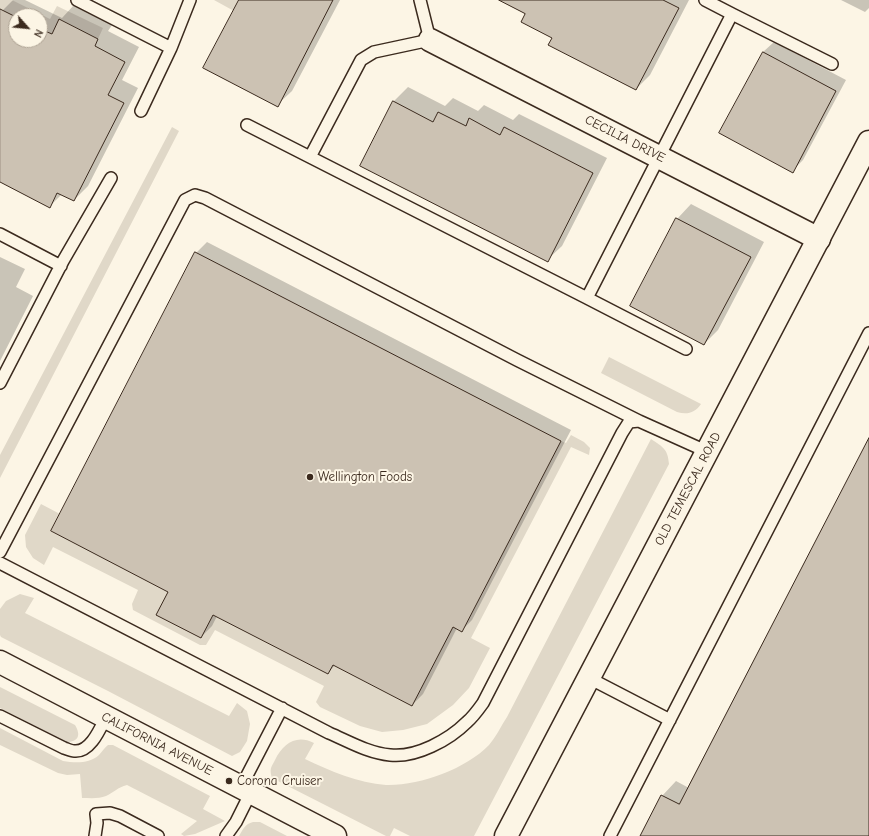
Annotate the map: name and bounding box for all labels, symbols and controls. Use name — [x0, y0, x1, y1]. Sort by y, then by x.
north arrow — [8, 8, 48, 48]
text: N — [31, 27, 46, 39]
street label: CECILIA DRIVE — [582, 112, 668, 166]
street label: OLD TEMESCAL ROAD — [652, 430, 724, 548]
place label: Wellington Foods — [318, 469, 412, 485]
marker: Wellington Foods — [305, 472, 315, 482]
street label: CALIFORNIA AVENUE — [99, 709, 215, 779]
place label: Corona Cruiser — [237, 773, 322, 789]
marker: Corona Cruiser — [224, 776, 234, 786]

